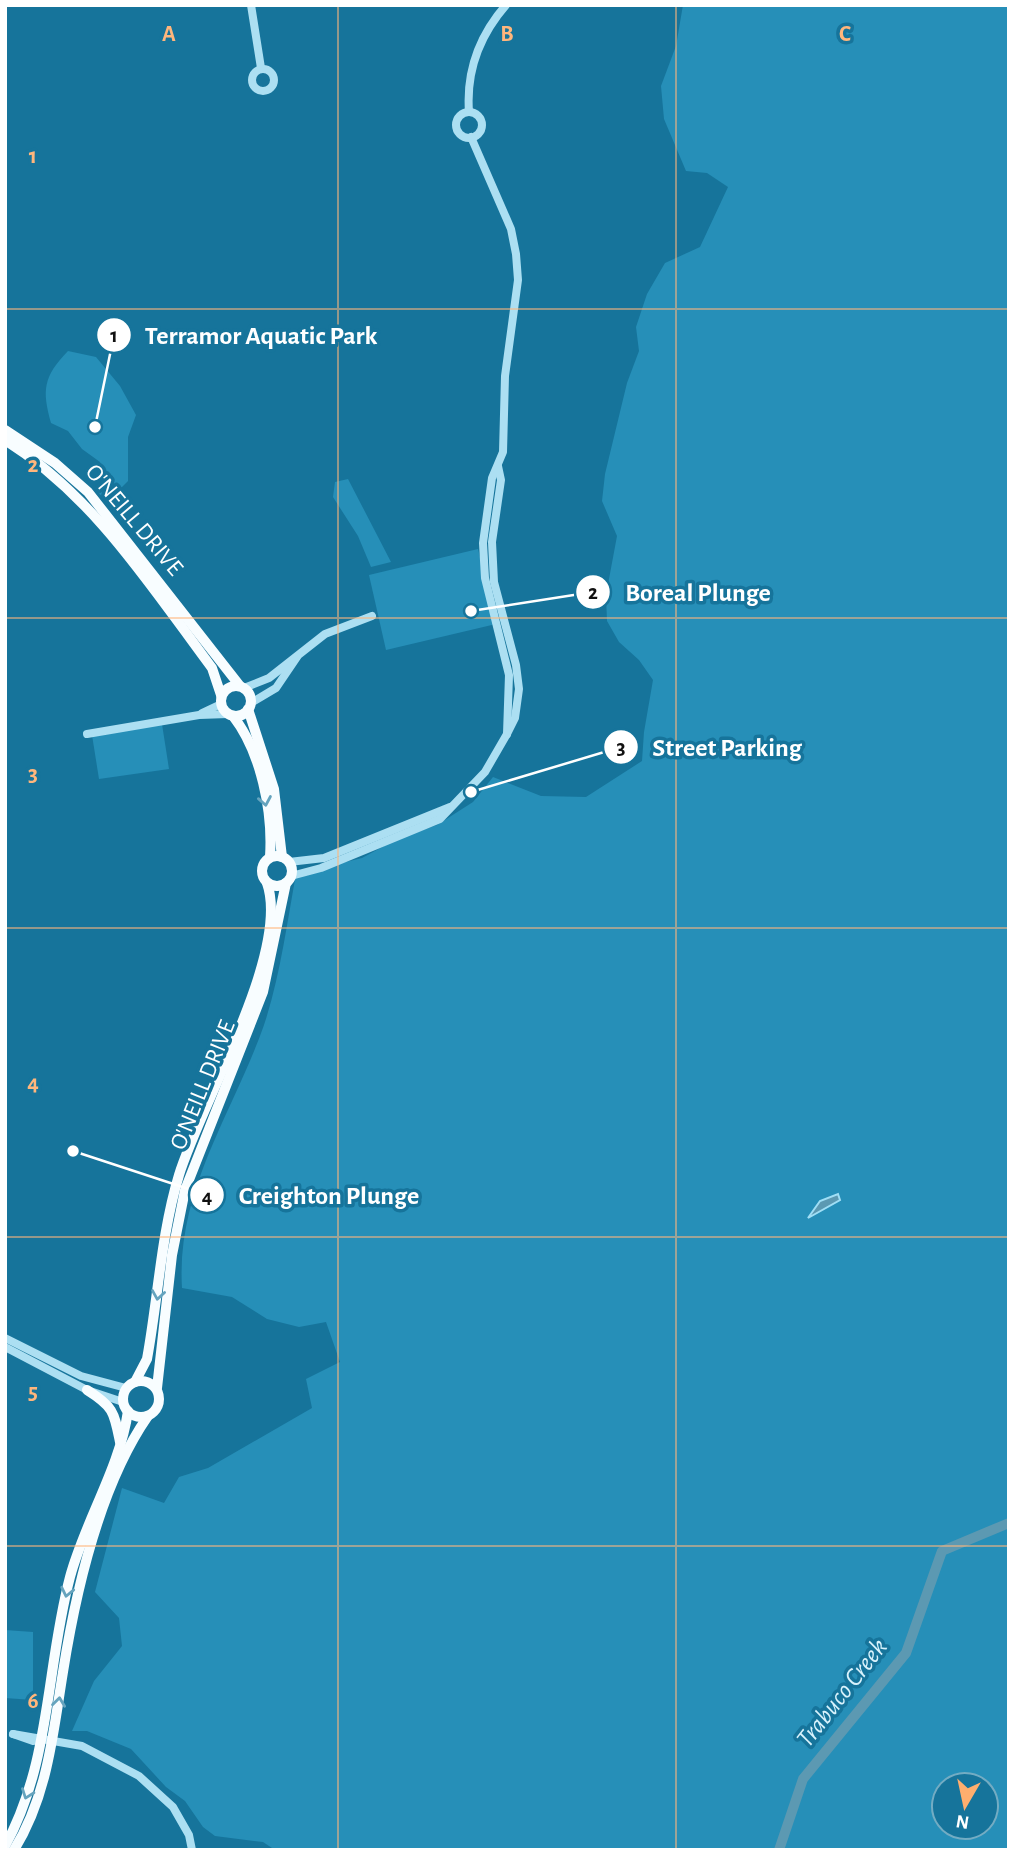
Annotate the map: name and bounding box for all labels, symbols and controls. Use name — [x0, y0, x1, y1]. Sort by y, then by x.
text: A — [162, 23, 176, 46]
text: B — [500, 23, 514, 46]
text: C — [839, 23, 851, 46]
text: 1 — [29, 145, 37, 168]
callout: Terramor Aquatic Park — [96, 311, 392, 358]
text: Terramor Aquatic Park — [145, 323, 377, 349]
text: 1 — [110, 325, 118, 346]
text: 2 — [28, 454, 39, 477]
street label: O'NEILL DRIVE — [81, 460, 188, 581]
callout: Boreal Plunge — [576, 568, 785, 615]
text: Boreal Plunge — [625, 580, 771, 606]
text: 2 — [588, 582, 598, 603]
callout: Street Parking — [603, 723, 816, 770]
text: Street Parking — [652, 735, 803, 761]
text: 3 — [616, 737, 626, 758]
text: 3 — [28, 763, 38, 786]
one-way arrow — [257, 795, 272, 807]
street label: O'NEILL DRIVE — [166, 1017, 240, 1153]
text: 4 — [27, 1072, 39, 1095]
callout: Creighton Plunge — [189, 1172, 433, 1219]
text: Creighton Plunge — [239, 1183, 419, 1209]
text: 4 — [202, 1186, 212, 1207]
one-way arrow — [151, 1289, 166, 1301]
text: 5 — [28, 1381, 38, 1404]
one-way arrow — [60, 1586, 75, 1598]
water label: Trabuco Creek — [792, 1634, 892, 1752]
text: 6 — [27, 1690, 39, 1713]
one-way arrow — [51, 1697, 66, 1708]
north arrow — [930, 1771, 1000, 1841]
one-way arrow — [22, 1787, 36, 1799]
text: N — [955, 1811, 971, 1832]

